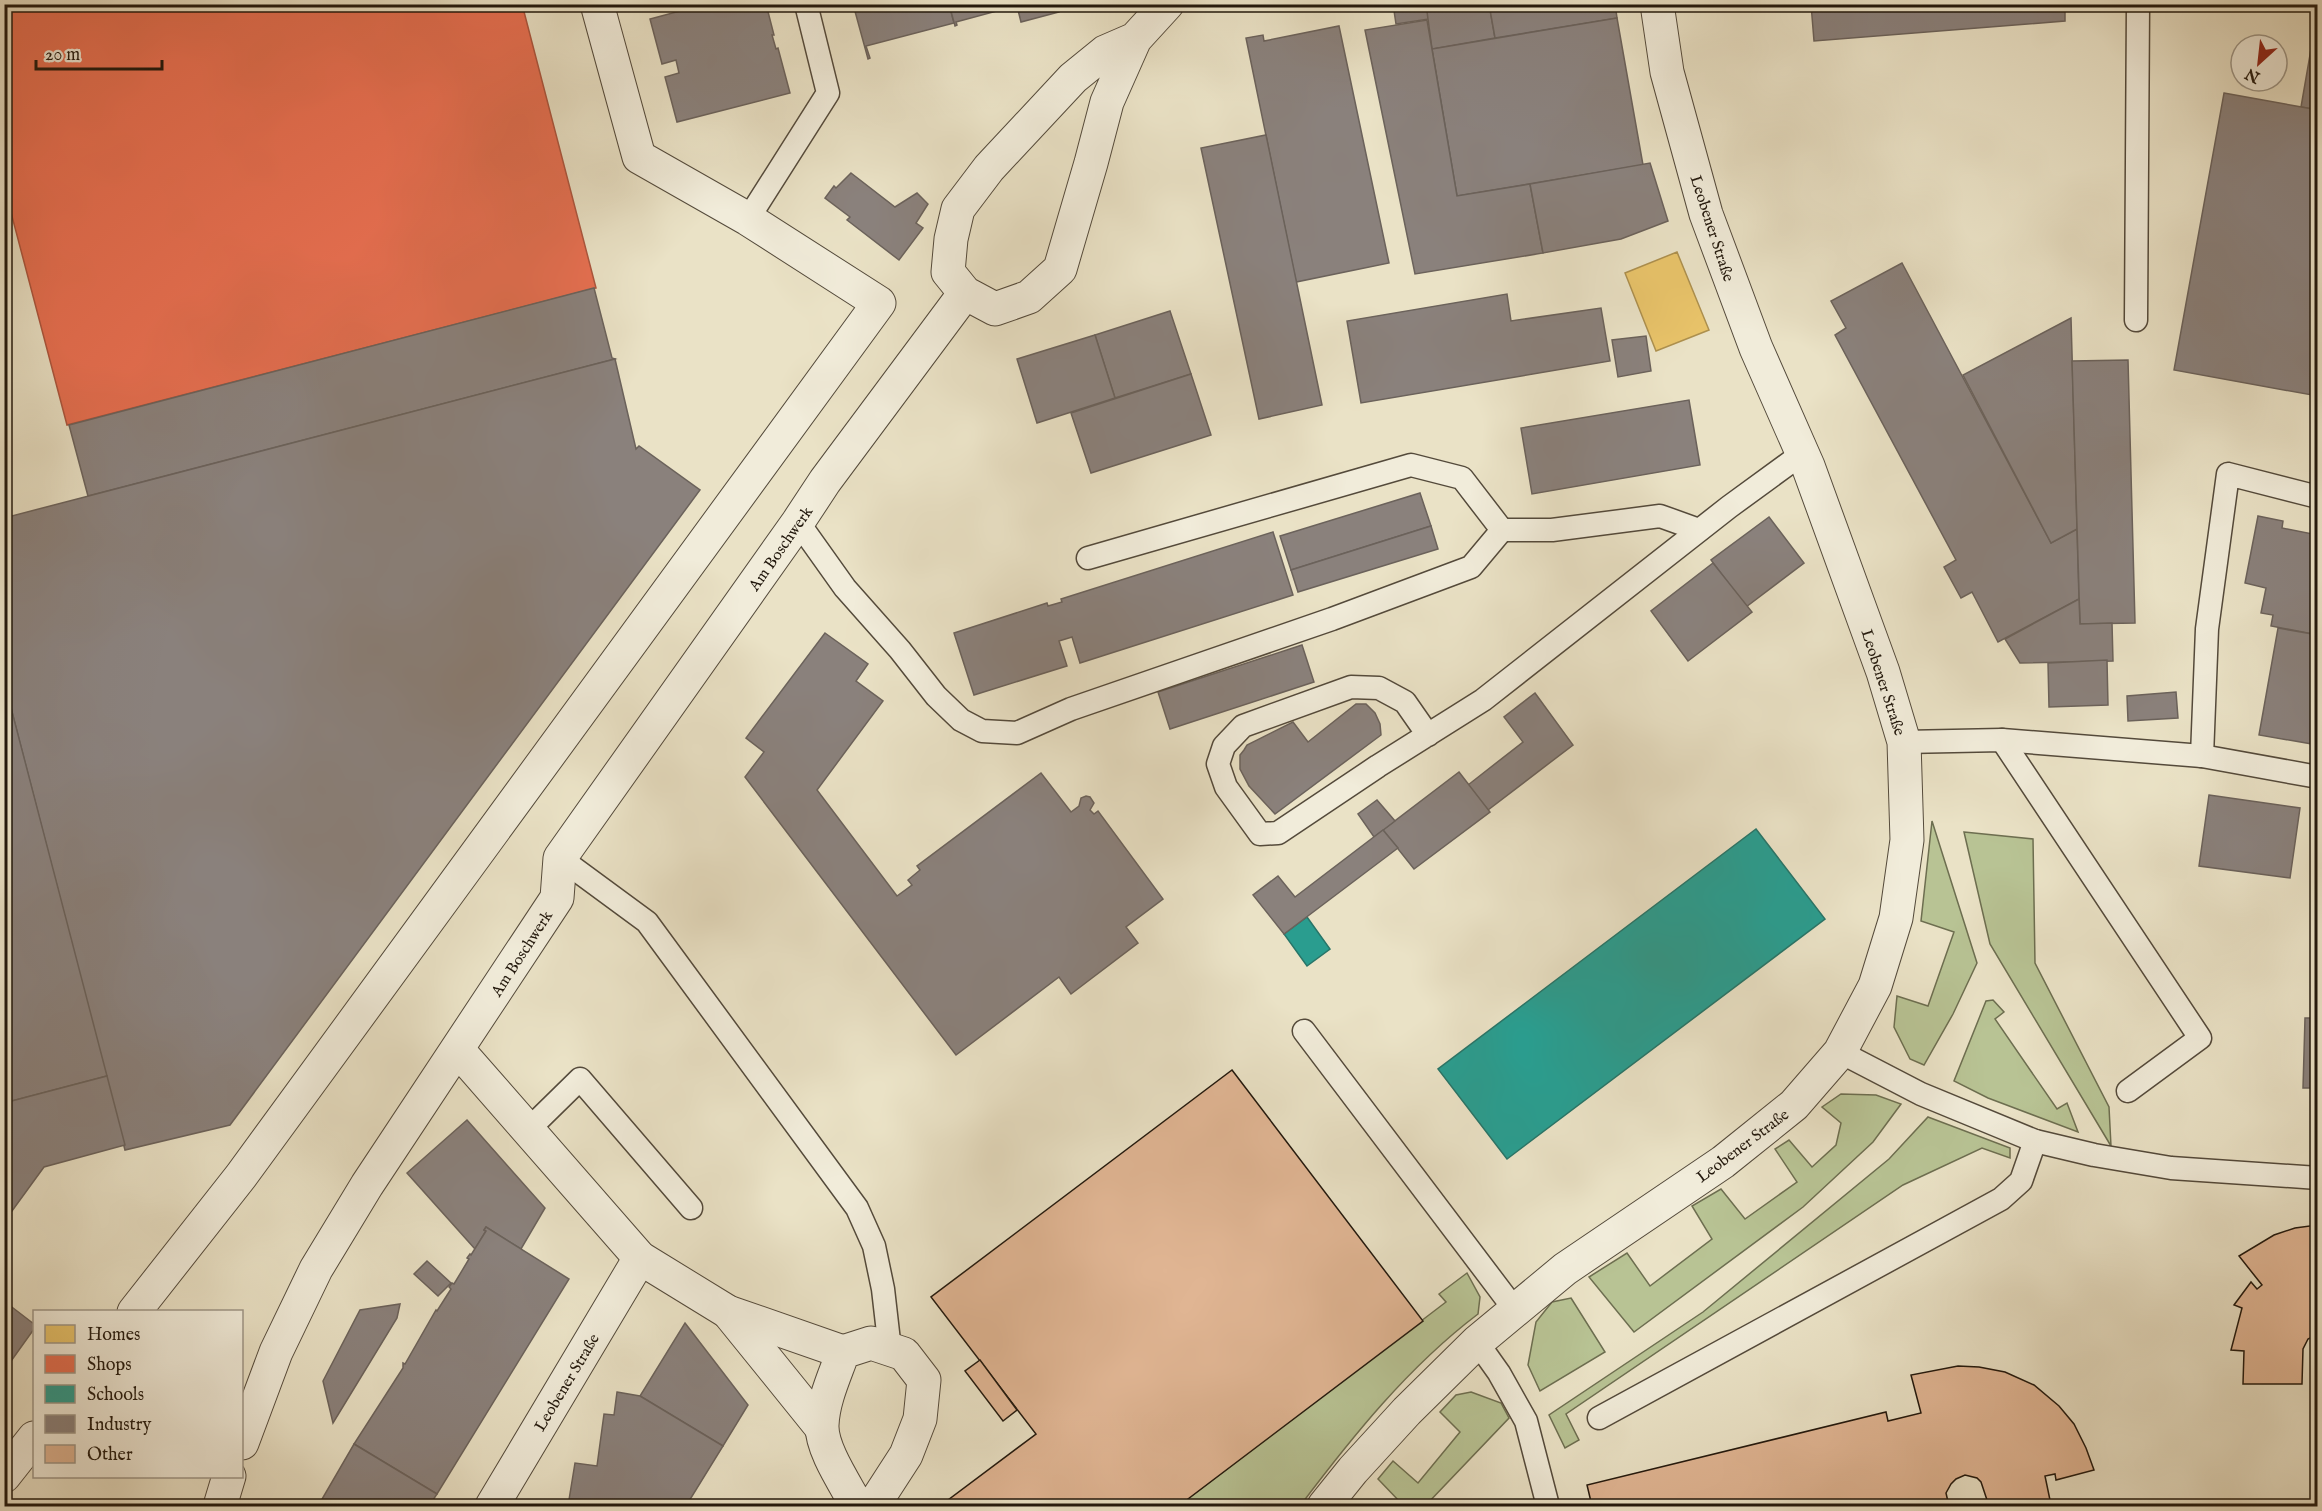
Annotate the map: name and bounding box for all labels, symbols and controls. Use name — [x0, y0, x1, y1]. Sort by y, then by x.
scale bar — [36, 33, 162, 71]
north arrow — [2229, 33, 2289, 93]
text: 20 m — [45, 44, 80, 67]
text: N — [2242, 62, 2265, 87]
street label: Leobener Straße — [1684, 173, 1738, 284]
street label: Am Boschwerk — [745, 503, 818, 596]
street label: Leobener Straße — [1855, 627, 1909, 738]
street label: Am Boschwerk — [487, 907, 558, 1002]
street label: Leobener Straße — [1693, 1105, 1793, 1188]
legend — [33, 1310, 243, 1478]
text: Homes — [87, 1324, 140, 1347]
street label: Leobener Straße — [531, 1330, 605, 1436]
text: Shops — [87, 1354, 132, 1377]
text: Schools — [87, 1384, 144, 1407]
text: Industry — [87, 1414, 151, 1437]
text: Other — [87, 1444, 133, 1467]

